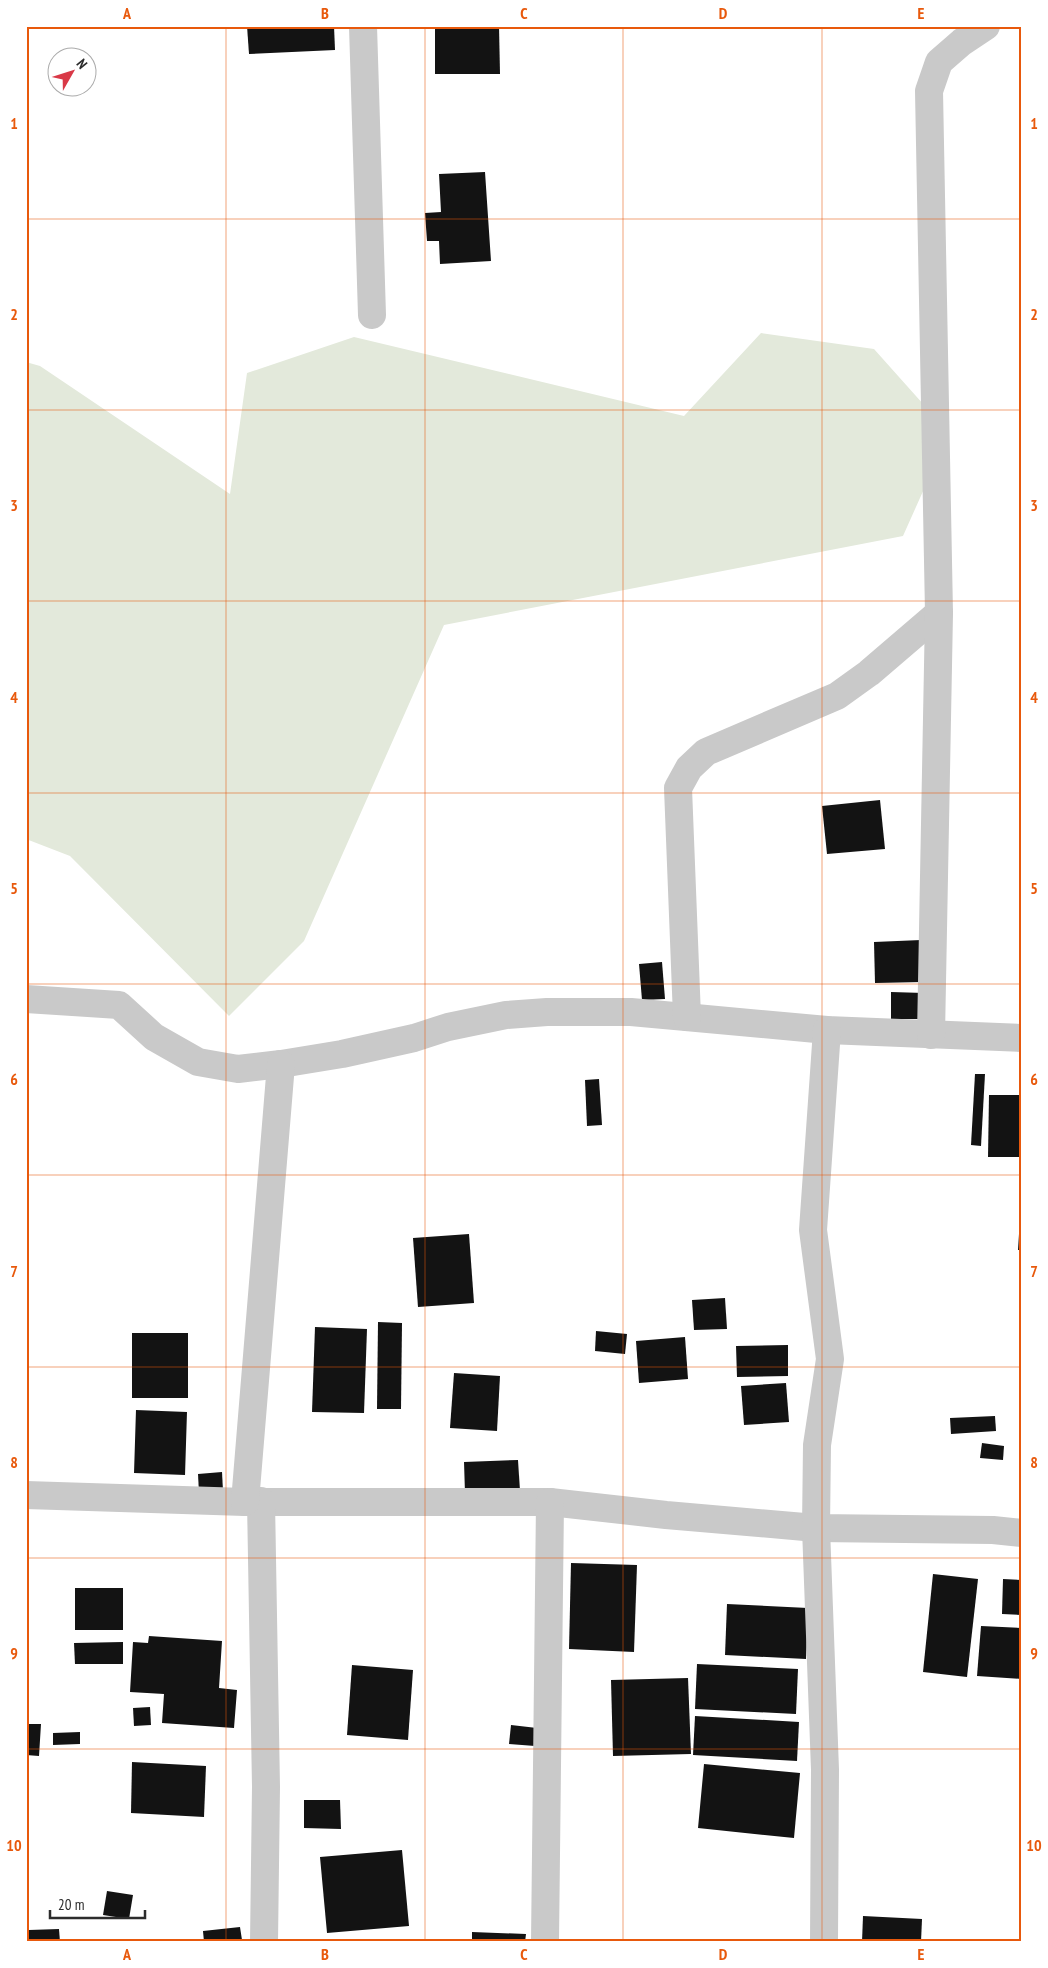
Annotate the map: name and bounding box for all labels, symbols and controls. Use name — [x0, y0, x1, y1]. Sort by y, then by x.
text: A — [122, 3, 132, 23]
text: B — [321, 3, 329, 23]
text: C — [520, 3, 528, 23]
text: D — [719, 3, 728, 23]
text: E — [918, 3, 925, 23]
north arrow — [48, 48, 98, 98]
text: N — [73, 55, 91, 72]
text: 1 — [10, 113, 18, 133]
text: 1 — [1030, 113, 1038, 133]
text: 2 — [10, 304, 18, 324]
text: 2 — [1030, 304, 1038, 324]
text: 3 — [10, 495, 18, 515]
text: 3 — [1030, 495, 1038, 515]
text: 4 — [10, 687, 18, 707]
text: 4 — [1030, 687, 1038, 707]
text: 5 — [10, 878, 18, 898]
text: 5 — [1030, 878, 1038, 898]
text: 6 — [10, 1069, 18, 1089]
text: 6 — [1030, 1069, 1038, 1089]
text: 7 — [10, 1261, 18, 1281]
text: 7 — [1030, 1261, 1038, 1281]
text: 8 — [10, 1452, 18, 1472]
text: 8 — [1030, 1452, 1038, 1472]
text: 9 — [10, 1643, 18, 1663]
text: 9 — [1030, 1643, 1038, 1663]
text: 10 — [6, 1835, 22, 1855]
text: 10 — [1026, 1835, 1042, 1855]
scale bar — [50, 1888, 145, 1920]
text: 20 m — [58, 1895, 84, 1914]
text: A — [122, 1944, 132, 1964]
text: B — [321, 1944, 329, 1964]
text: C — [520, 1944, 528, 1964]
text: D — [719, 1944, 728, 1964]
text: E — [918, 1944, 925, 1964]

